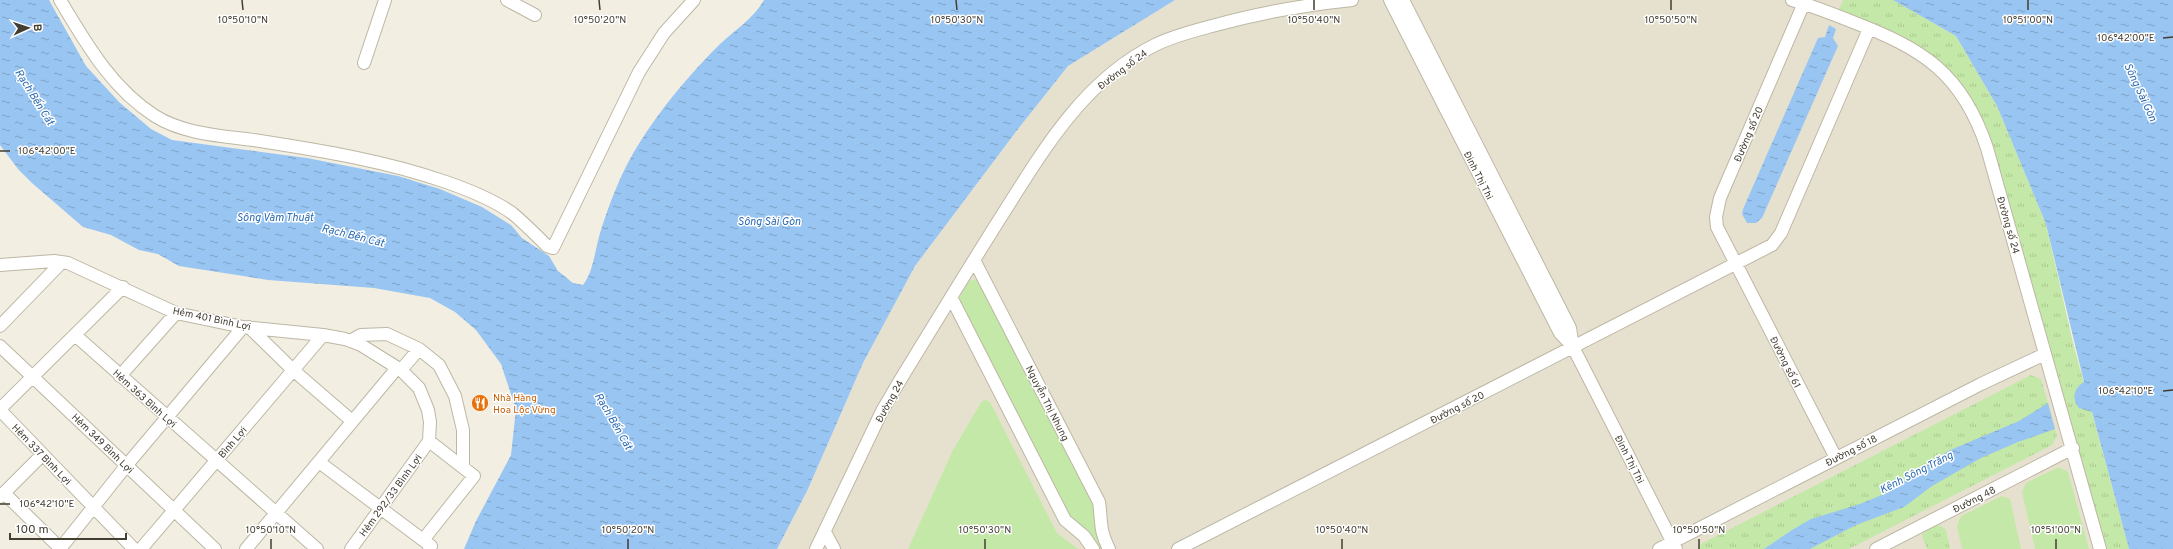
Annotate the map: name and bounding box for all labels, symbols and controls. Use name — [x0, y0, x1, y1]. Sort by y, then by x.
north arrow — [8, 8, 48, 48]
text: 10°50'10"N — [218, 14, 268, 27]
text: 10°50'20"N — [574, 14, 626, 27]
text: 10°50'30"N — [931, 14, 983, 27]
text: 10°50'40"N — [1288, 14, 1340, 27]
text: 10°50'50"N — [1645, 14, 1697, 27]
text: 10°51'00"N — [2003, 14, 2053, 27]
text: B — [30, 23, 44, 32]
text: 106°42'00"E — [2097, 32, 2155, 45]
street label: Đường số 24 — [1095, 47, 1150, 93]
water label: Sông Sài Gòn — [2120, 61, 2160, 124]
water label: Rạch Bến Cát — [11, 67, 58, 129]
street label: Đường số 20 — [1732, 105, 1767, 164]
text: 106°42'00"E — [18, 145, 76, 158]
street label: Đinh Thị Thi — [1460, 149, 1495, 202]
street label: Đường số 24 — [1993, 195, 2022, 256]
water label: Sông Vàm Thuật — [237, 211, 315, 225]
water label: Sông Sài Gòn — [738, 215, 800, 229]
water label: Rạch Bến Cát — [320, 221, 386, 251]
street label: Hẻm 401 Bình Lợi — [171, 305, 252, 334]
street label: Đường số 61 — [1766, 335, 1803, 391]
street label: Nguyễn Thị Nhung — [1022, 364, 1071, 444]
street label: Hẻm 363 Bình Lợi — [109, 367, 179, 431]
street label: Đường 24 — [873, 378, 907, 425]
text: 106°42'10"E — [2099, 385, 2153, 398]
street label: Đường số 20 — [1428, 389, 1487, 428]
water label: Rạch Bến Cát — [591, 390, 636, 454]
place label: Nhà Hàng Hoa Lộc Vừng — [493, 392, 556, 417]
restaurant icon: Nhà Hàng Hoa Lộc Vừng — [470, 393, 490, 413]
street label: Hẻm 349 Bình Lợi — [68, 411, 136, 477]
street label: Hẻm 337 Bình Lợi — [8, 422, 73, 488]
street label: Bình Lợi — [216, 425, 250, 461]
street label: Đinh Thị Thi — [1611, 433, 1646, 486]
street label: Đường số 18 — [1824, 433, 1880, 470]
water label: Kênh Sông Trăng — [1878, 448, 1956, 497]
street label: Hẻm 292/33 Bình Lợi — [357, 452, 425, 540]
street label: Đường 48 — [1951, 484, 1998, 517]
text: 106°42'10"E — [20, 498, 74, 511]
scale bar — [10, 515, 126, 541]
text: 100 m — [16, 522, 49, 538]
text: 10°50'10"N — [246, 524, 296, 537]
text: 10°50'20"N — [602, 524, 654, 537]
text: 10°50'30"N — [959, 524, 1011, 537]
text: 10°50'40"N — [1316, 524, 1368, 537]
text: 10°50'50"N — [1673, 524, 1725, 537]
text: 10°51'00"N — [2031, 524, 2081, 537]

